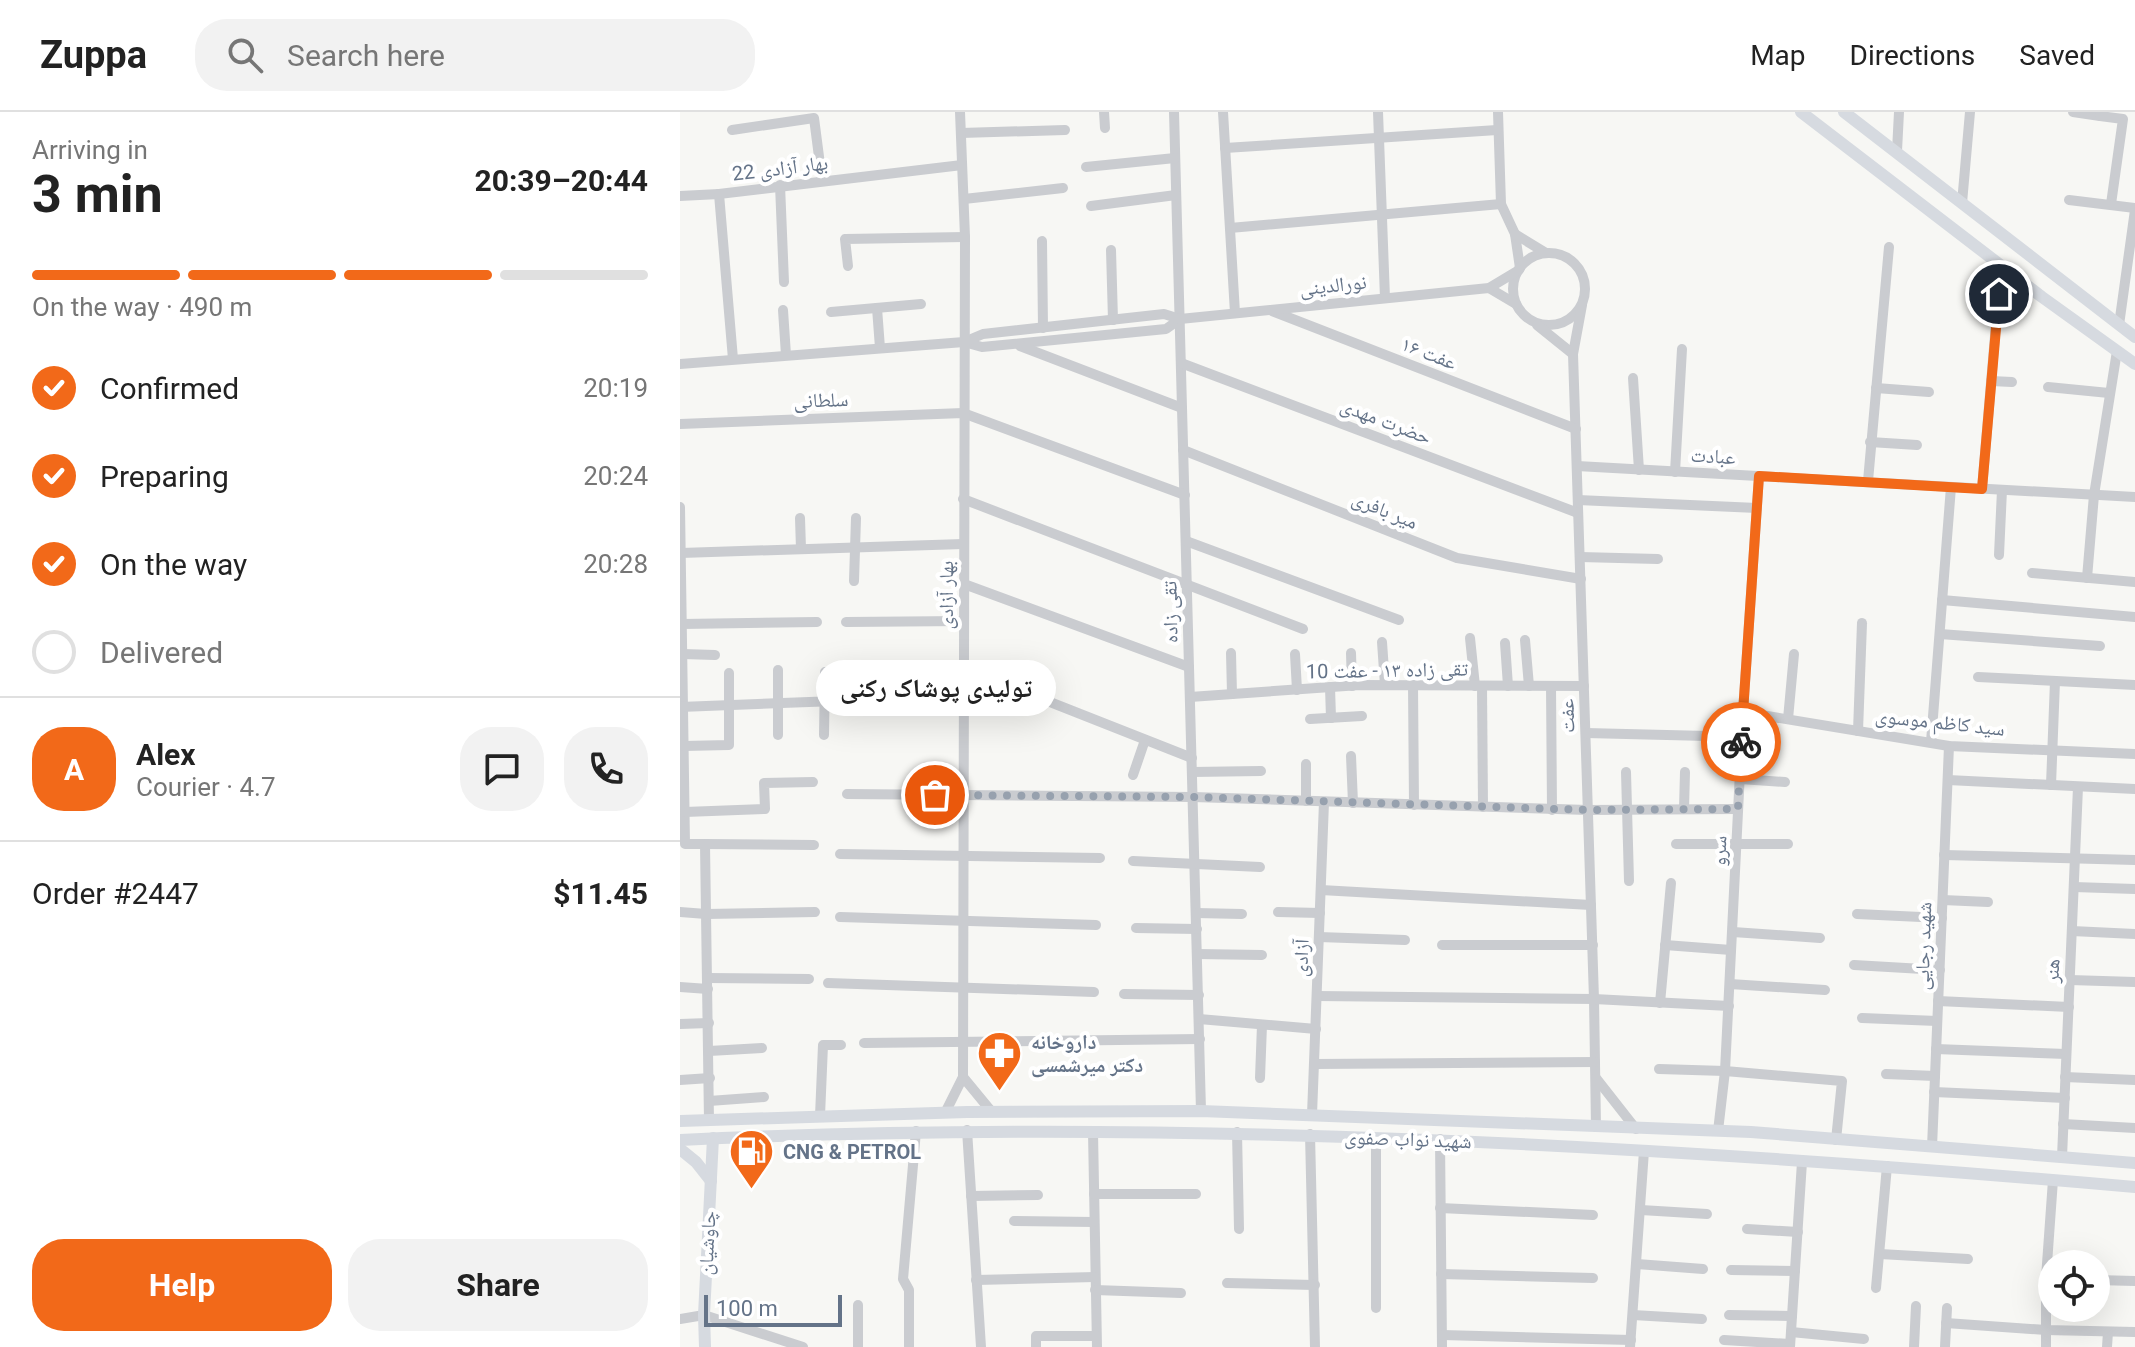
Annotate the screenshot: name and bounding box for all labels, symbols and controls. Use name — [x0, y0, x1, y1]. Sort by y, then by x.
search box — [195, 19, 755, 91]
text: Zuppa — [40, 33, 147, 77]
icon: search — [223, 33, 267, 77]
text: Search here — [287, 38, 445, 73]
text: Map — [1750, 39, 1806, 72]
text: Directions — [1850, 39, 1975, 72]
text: Saved — [2019, 39, 2095, 72]
text: Arriving in — [32, 135, 148, 165]
street label: بهار آزادی 22 — [731, 150, 829, 186]
text: 20:39–20:44 — [474, 163, 648, 198]
text: 3 min — [32, 164, 163, 225]
pin — [1965, 260, 2033, 328]
street label: نورالدینی — [1298, 270, 1368, 300]
icon: home — [1977, 272, 2021, 316]
text: On the way · 490 m — [32, 292, 252, 322]
street label: عفت ۱۶ — [1398, 332, 1460, 374]
icon: check — [32, 366, 76, 410]
text: Confirmed — [100, 371, 239, 406]
text: 20:19 — [583, 373, 648, 403]
street label: سلطانی — [793, 387, 849, 413]
street label: حضرت مهدی — [1337, 393, 1435, 449]
street label: عبادت — [1690, 443, 1736, 469]
icon: check — [32, 454, 76, 498]
text: Preparing — [100, 459, 229, 494]
text: 20:24 — [583, 461, 648, 491]
street label: میر بافری — [1349, 486, 1421, 534]
icon: check — [32, 542, 76, 586]
text: On the way — [100, 547, 247, 582]
text: 20:28 — [583, 549, 648, 579]
street label: بهار آزادی — [934, 561, 958, 629]
street label: تقی زاده — [1157, 581, 1183, 643]
text: Delivered — [100, 635, 223, 670]
street label: تقی زاده ۱۳ - عفت 10 — [1306, 657, 1468, 683]
callout: تولیدی پوشاک رکنی — [815, 659, 1055, 715]
text: تولیدی پوشاک رکنی — [840, 673, 1032, 703]
street label: عفت — [1554, 698, 1580, 734]
courier — [1701, 702, 1781, 782]
street label: سید کاظم موسوی — [1874, 703, 2006, 743]
icon: bike — [1719, 720, 1763, 764]
button: chat — [460, 727, 544, 811]
button: phone — [564, 727, 648, 811]
text: Alex — [136, 737, 196, 772]
text: A — [64, 752, 84, 787]
pin — [901, 761, 969, 829]
text: Courier · 4.7 — [136, 772, 276, 802]
icon: bag — [913, 773, 957, 817]
street label: سرو — [1706, 835, 1732, 867]
text: Order #2447 — [32, 876, 199, 911]
text: $11.45 — [553, 876, 648, 911]
street label: شهید رجایی — [1909, 901, 1937, 991]
street label: آزادی — [1288, 938, 1314, 977]
street label: هنر — [2040, 959, 2064, 984]
pharmacy icon: داروخانه دکتر میرشمسی — [976, 1030, 1024, 1093]
place label: داروخانه دکتر میرشمسی — [1031, 1030, 1143, 1078]
street label: شهید نواب صفوی — [1344, 1125, 1472, 1153]
fuel station icon: CNG & PETROL — [728, 1128, 776, 1191]
place label: CNG & PETROL — [783, 1140, 921, 1164]
street label: چاوشیان — [693, 1210, 721, 1276]
button: Help — [32, 1239, 332, 1331]
button: Share — [348, 1239, 648, 1331]
map controls — [2038, 1250, 2110, 1322]
button: locate — [2038, 1250, 2110, 1322]
scale bar — [704, 1291, 842, 1327]
text: 100 m — [716, 1296, 778, 1321]

